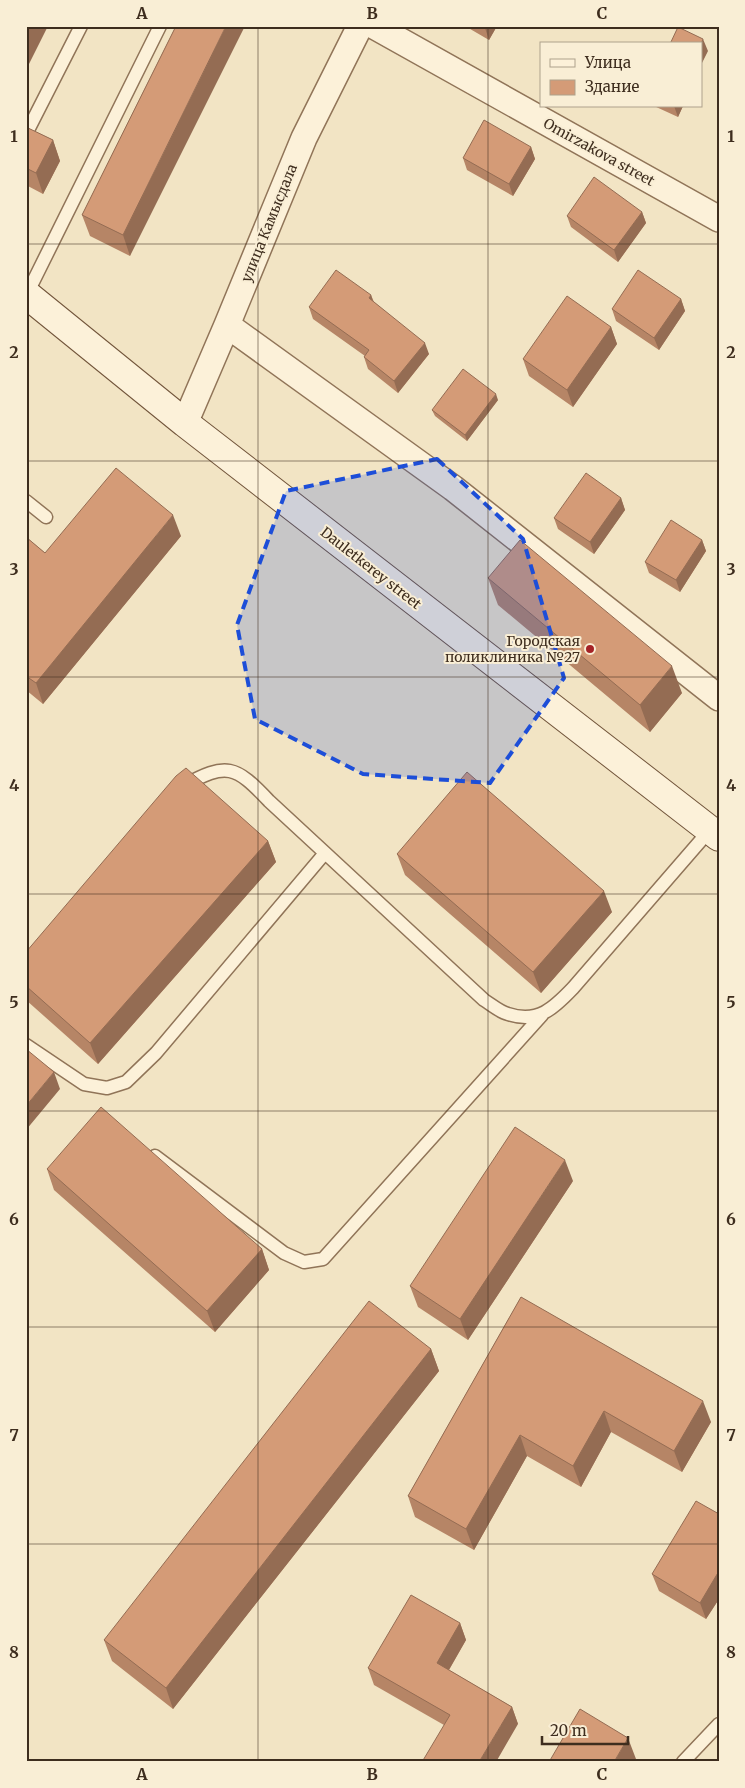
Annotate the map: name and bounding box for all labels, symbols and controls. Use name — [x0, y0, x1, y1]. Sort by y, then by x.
text: A — [135, 3, 148, 23]
text: B — [366, 3, 378, 23]
text: C — [597, 3, 607, 23]
legend — [540, 42, 702, 108]
text: Улица — [584, 53, 631, 72]
text: Здание — [585, 77, 639, 96]
street label: Omirzakova street — [540, 114, 658, 190]
text: 1 — [10, 126, 18, 146]
text: 1 — [727, 126, 735, 146]
street label: улица Камысдала — [237, 161, 301, 285]
text: 2 — [9, 342, 19, 362]
text: 2 — [726, 342, 736, 362]
street label: Dauletkerey street — [317, 523, 425, 613]
text: 3 — [9, 559, 19, 579]
text: 3 — [726, 559, 736, 579]
place label: Городская поликлиника №27 — [445, 632, 580, 666]
marker: Городская поликлиника №27 — [584, 643, 596, 655]
text: 4 — [9, 775, 19, 795]
text: 4 — [726, 775, 736, 795]
text: 5 — [9, 992, 19, 1012]
text: 5 — [726, 992, 736, 1012]
text: 6 — [9, 1209, 19, 1229]
text: 6 — [726, 1209, 736, 1229]
text: 7 — [9, 1425, 19, 1445]
text: 7 — [726, 1425, 736, 1445]
text: 8 — [9, 1642, 19, 1662]
text: 8 — [726, 1642, 736, 1662]
scale bar — [542, 1713, 629, 1745]
text: 20 m — [550, 1721, 587, 1740]
text: A — [135, 1764, 148, 1784]
text: B — [366, 1764, 378, 1784]
text: C — [597, 1764, 607, 1784]

